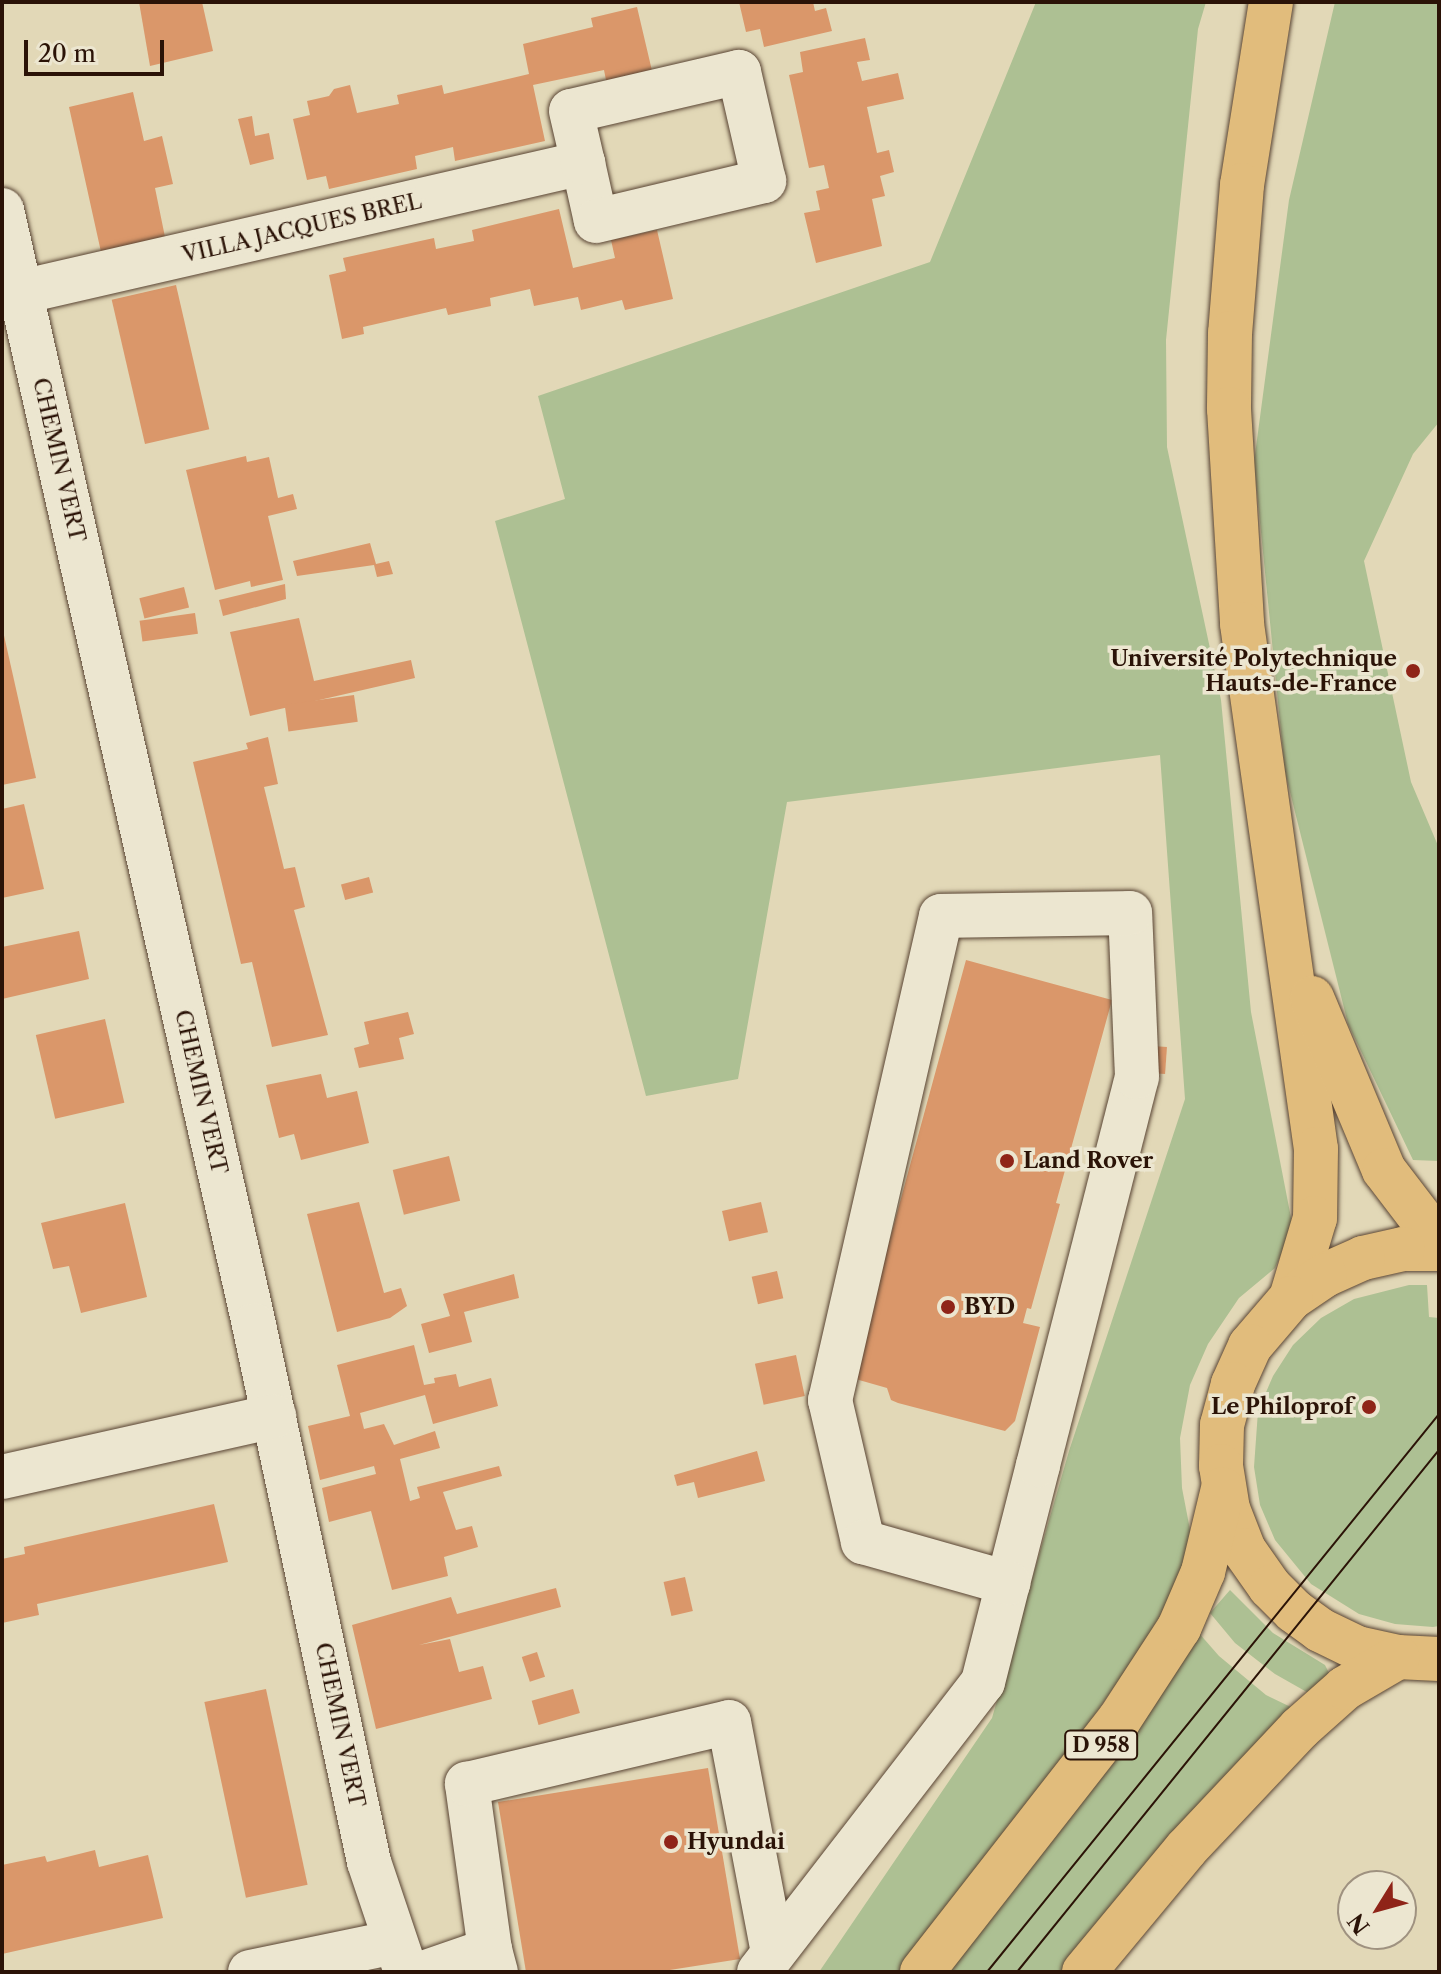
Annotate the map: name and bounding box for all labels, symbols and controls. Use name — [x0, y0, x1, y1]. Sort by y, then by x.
scale bar — [28, 24, 168, 74]
text: 20 m — [38, 39, 96, 68]
street label: VILLA JACQUES BREL — [179, 187, 425, 269]
street label: CHEMIN VERT — [27, 375, 91, 545]
place label: Université Polytechnique Hauts-de-France — [1111, 645, 1397, 696]
marker: Université Polytechnique Hauts-de-France — [1404, 662, 1422, 680]
street label: CHEMIN VERT — [169, 1007, 233, 1177]
place label: Land Rover — [1023, 1148, 1153, 1174]
marker: Land Rover — [998, 1152, 1016, 1170]
place label: BYD — [964, 1294, 1015, 1320]
marker: BYD — [939, 1298, 957, 1316]
place label: Le Philoprof — [1211, 1394, 1353, 1420]
marker: Le Philoprof — [1360, 1398, 1378, 1416]
street label: CHEMIN VERT — [310, 1640, 370, 1810]
road number: D 958 — [1063, 1729, 1139, 1761]
place label: Hyundai — [687, 1829, 785, 1855]
marker: Hyundai — [662, 1833, 680, 1851]
north arrow — [1337, 1870, 1417, 1950]
text: N — [1342, 1908, 1376, 1939]

